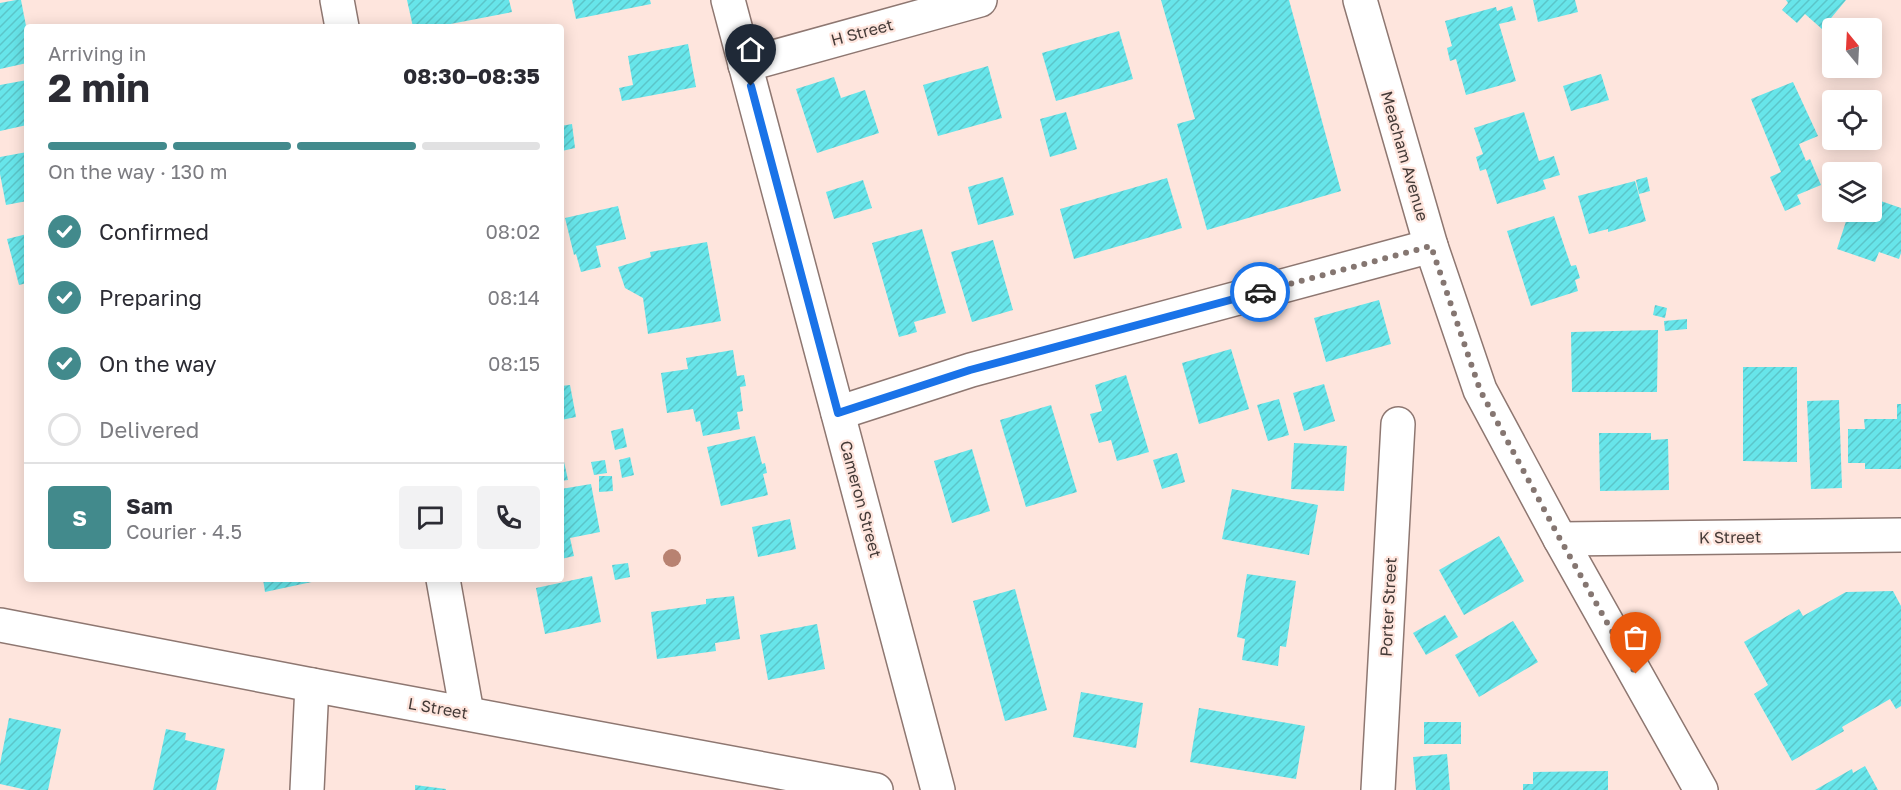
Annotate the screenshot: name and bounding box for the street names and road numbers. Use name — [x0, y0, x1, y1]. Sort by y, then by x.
street label: H Street — [829, 14, 895, 50]
street label: Meacham Avenue — [1377, 89, 1433, 223]
street label: Cameron Street — [836, 438, 886, 560]
street label: K Street — [1699, 526, 1761, 548]
street label: Porter Street — [1375, 557, 1401, 657]
street label: L Street — [406, 693, 470, 723]

